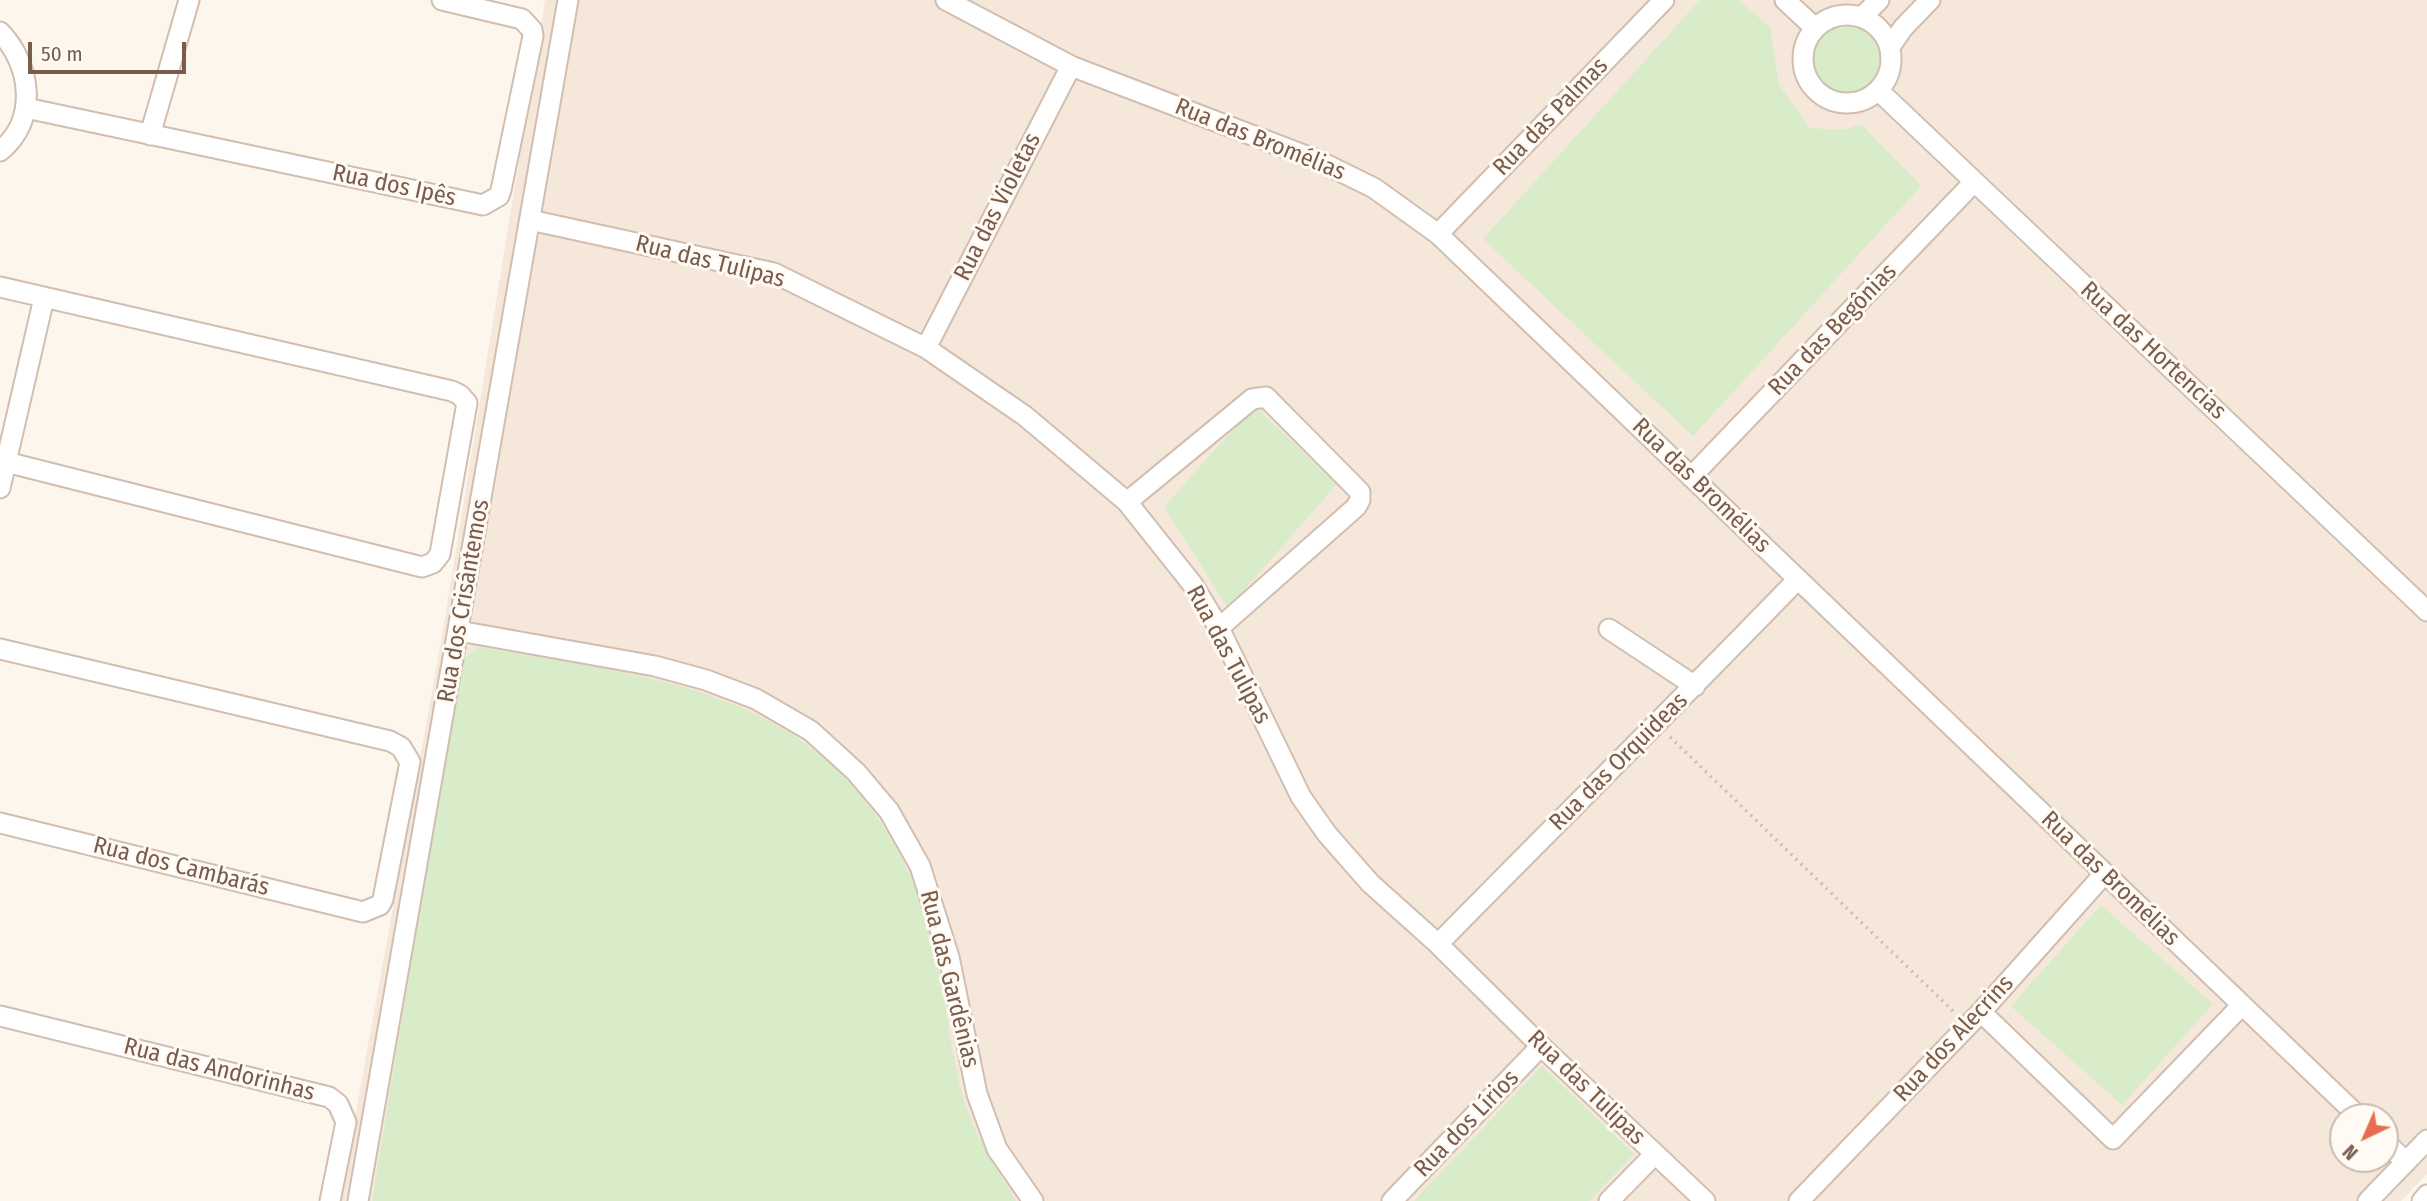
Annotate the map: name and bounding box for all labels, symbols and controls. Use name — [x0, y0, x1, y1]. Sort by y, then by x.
scale bar — [32, 28, 189, 72]
text: 50 m — [41, 41, 83, 67]
street label: Rua das Palmas — [1488, 52, 1614, 182]
street label: Rua das Bromélias — [1171, 93, 1349, 187]
street label: Rua das Violetas — [948, 128, 1048, 286]
street label: Rua dos Ipês — [330, 159, 458, 213]
street label: Rua das Tulipas — [632, 230, 788, 294]
street label: Rua das Begônias — [1763, 258, 1903, 402]
street label: Rua das Hortencias — [2074, 276, 2232, 426]
street label: Rua das Bromélias — [1626, 413, 1776, 559]
street label: Rua dos Crisântemos — [432, 497, 496, 705]
street label: Rua das Tulipas — [1179, 581, 1277, 729]
street label: Rua das Orquideas — [1544, 687, 1694, 837]
street label: Rua das Bromélias — [2035, 806, 2185, 952]
street label: Rua dos Cambarás — [90, 831, 272, 903]
street label: Rua das Gardênias — [913, 887, 985, 1071]
street label: Rua dos Alecrins — [1888, 970, 2020, 1108]
street label: Rua das Tulipas — [1521, 1025, 1651, 1151]
street label: Rua das Andorinhas — [121, 1032, 317, 1108]
street label: Rua dos Lírios — [1409, 1064, 1525, 1184]
north arrow — [2329, 1103, 2399, 1173]
text: N — [2338, 1140, 2363, 1164]

